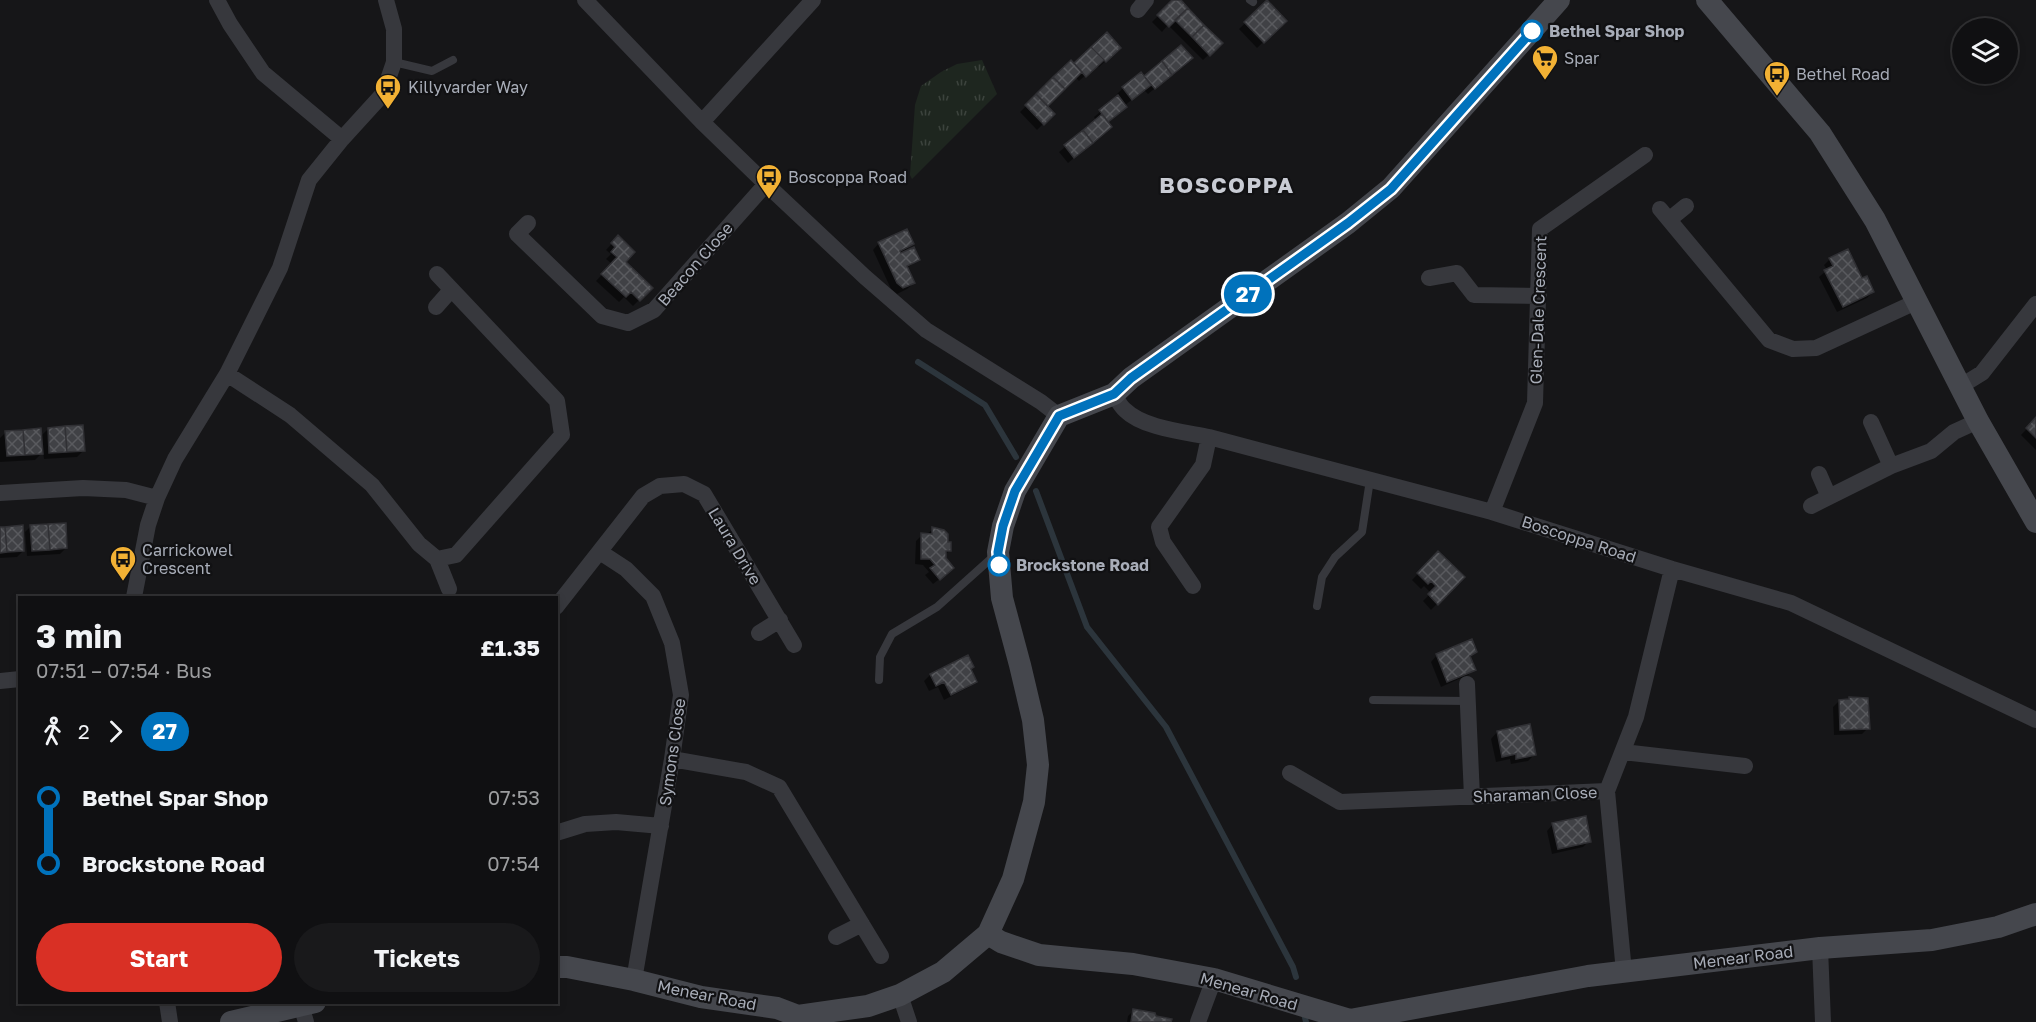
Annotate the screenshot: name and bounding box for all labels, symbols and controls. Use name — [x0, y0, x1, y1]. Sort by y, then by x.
map controls — [1952, 18, 2018, 84]
button: layers — [1952, 18, 2018, 84]
marker: Bethel Spar Shop — [1521, 20, 1543, 42]
place label: Bethel Spar Shop — [1549, 21, 1685, 41]
supermarket icon: Spar — [1530, 43, 1560, 81]
place label: Spar — [1564, 48, 1599, 68]
bus stop icon: Bethel Road — [1762, 59, 1792, 97]
place label: Bethel Road — [1796, 64, 1890, 84]
bus stop icon: Killyvarder Way — [373, 72, 403, 110]
place label: Killyvarder Way — [408, 77, 528, 97]
bus stop icon: Boscoppa Road — [754, 162, 784, 200]
place label: Boscoppa Road — [788, 167, 907, 187]
district label: BOSCOPPA — [1159, 171, 1295, 198]
street label: Beacon Close — [653, 218, 737, 310]
street label: Glen-Dale Crescent — [1525, 235, 1551, 385]
line badge: 27 — [1221, 274, 1275, 314]
text: 27 — [1236, 281, 1260, 307]
street label: Laura Drive — [704, 504, 766, 588]
street label: Boscoppa Road — [1519, 511, 1639, 567]
place label: Carrickowel Crescent — [142, 540, 233, 578]
bus stop icon: Carrickowel Crescent — [108, 544, 138, 582]
marker: Brockstone Road — [988, 554, 1010, 576]
place label: Brockstone Road — [1016, 555, 1149, 575]
text: 3 min — [36, 616, 122, 655]
text: £1.35 — [480, 634, 540, 661]
text: 07:51 – 07:54 · Bus — [36, 658, 212, 682]
street label: Symons Close — [655, 697, 689, 807]
icon: walk — [36, 715, 69, 748]
icon: forward — [99, 715, 132, 748]
text: 27 — [153, 718, 177, 744]
text: 2 — [78, 719, 90, 743]
street label: Sharaman Close — [1472, 782, 1598, 806]
text: Bethel Spar Shop — [82, 784, 268, 811]
text: 07:53 — [488, 785, 540, 809]
text: Brockstone Road — [82, 850, 265, 877]
text: 07:54 — [487, 851, 540, 875]
button: Start — [36, 923, 282, 992]
button: Tickets — [294, 923, 540, 992]
street label: Menear Road — [1692, 941, 1794, 973]
street label: Menear Road — [1198, 968, 1300, 1014]
street label: Menear Road — [656, 976, 758, 1014]

